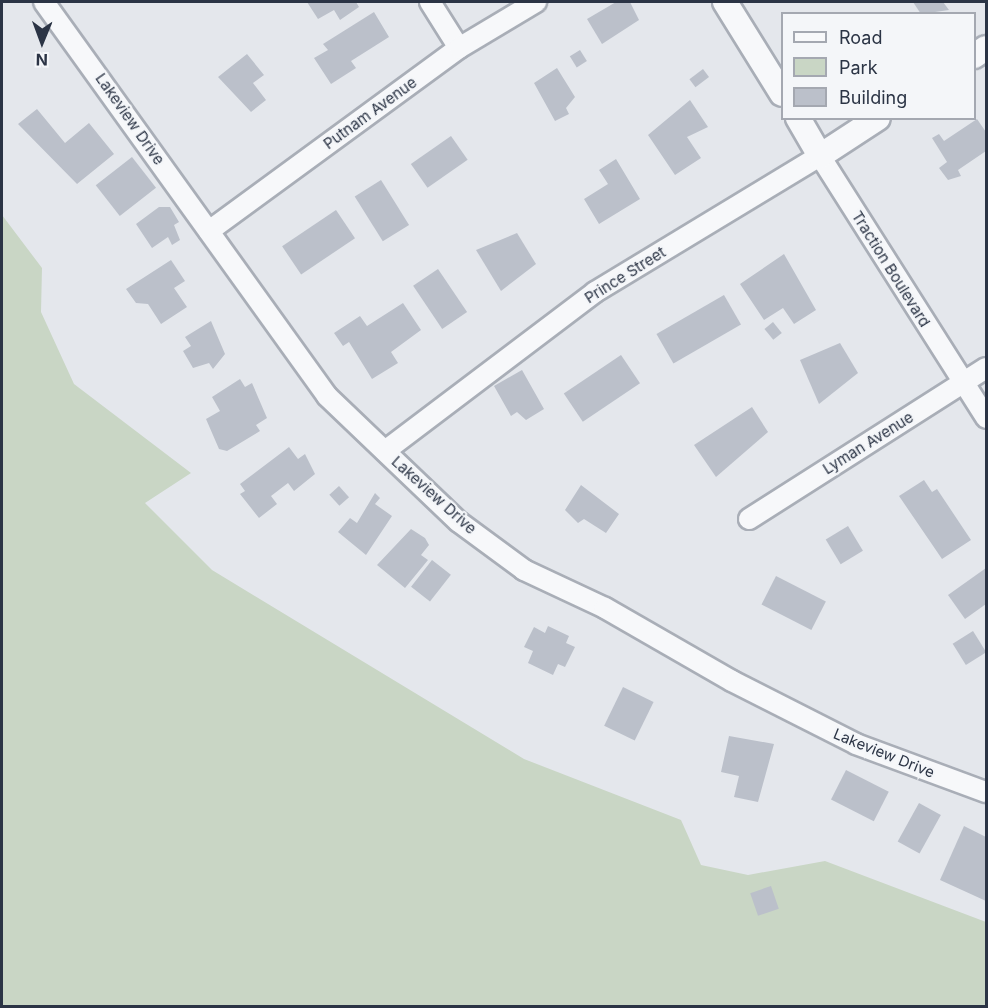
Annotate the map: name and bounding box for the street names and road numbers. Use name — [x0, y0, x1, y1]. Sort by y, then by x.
street label: Lakeview Drive — [92, 70, 168, 168]
street label: Putnam Avenue — [320, 73, 420, 153]
street label: Traction Boulevard — [848, 208, 934, 330]
street label: Prince Street — [581, 243, 669, 307]
street label: Lyman Avenue — [819, 408, 917, 478]
street label: Lakeview Drive — [388, 452, 480, 538]
street label: Lakeview Drive — [831, 725, 937, 781]

